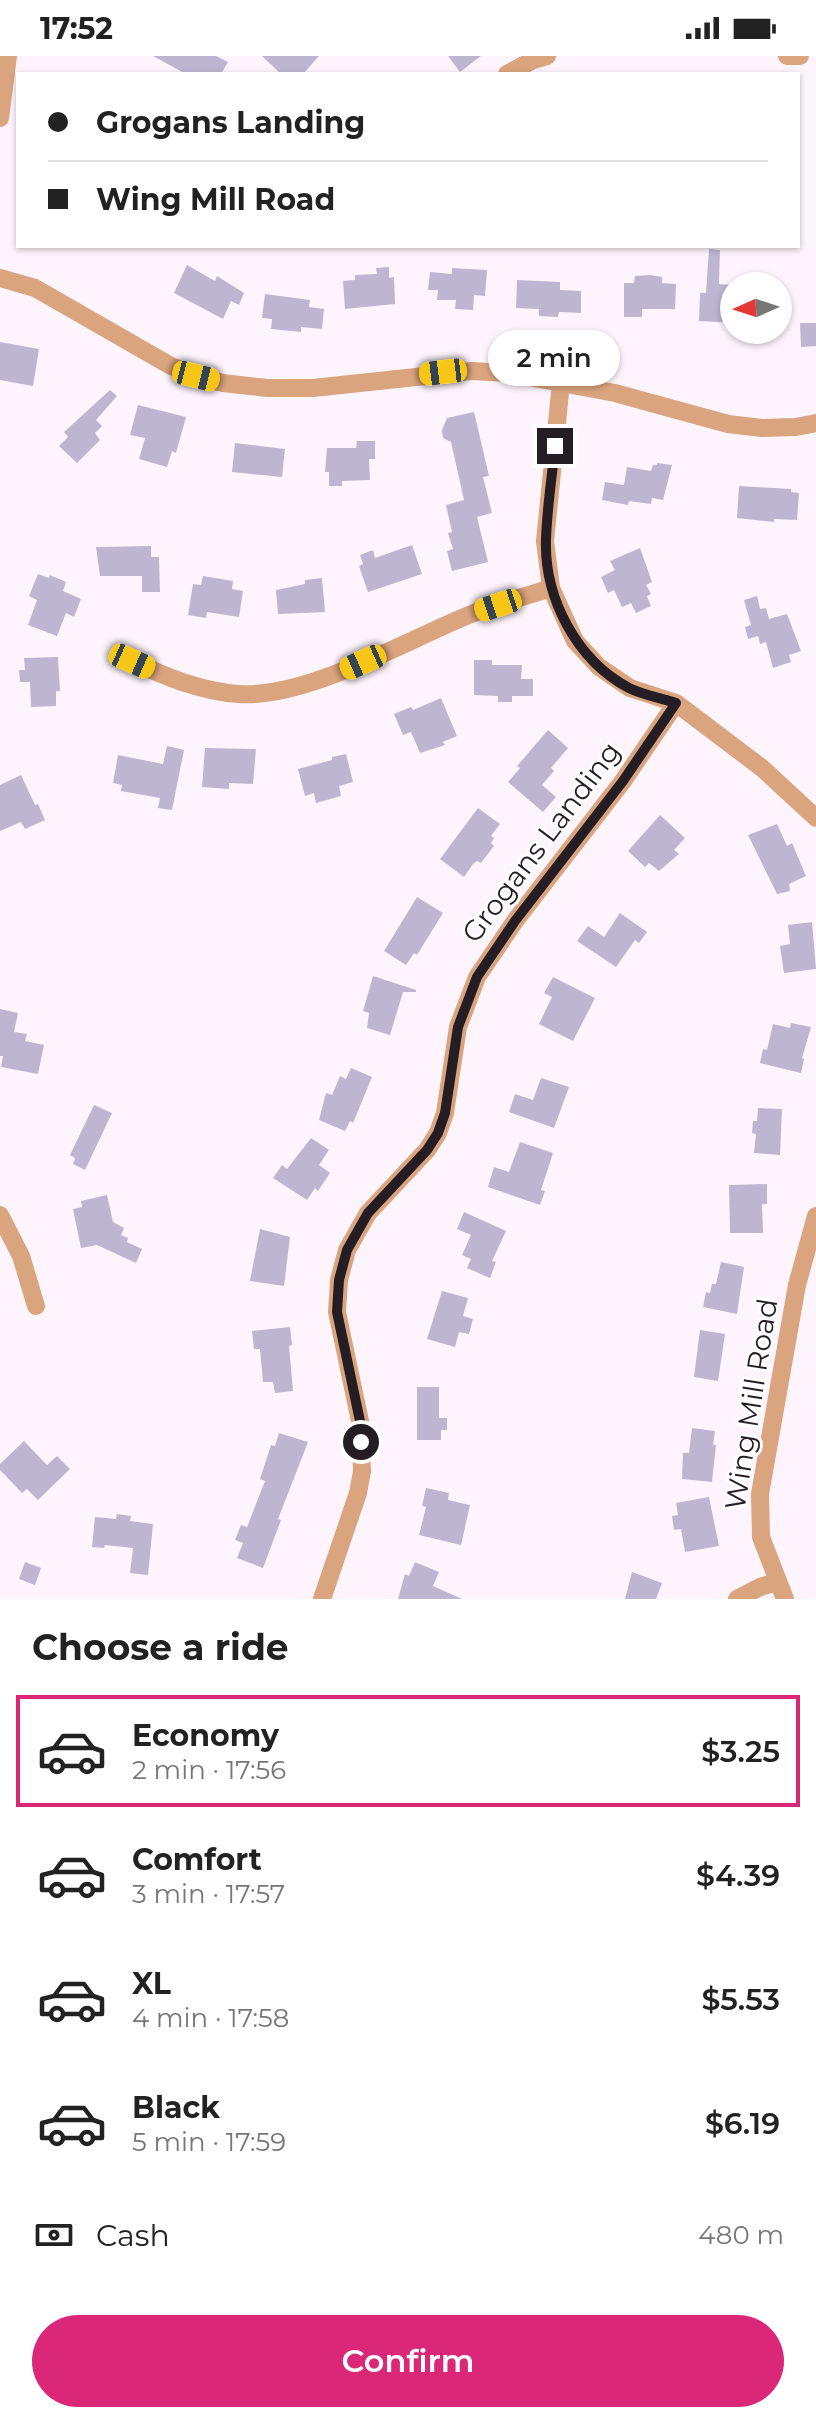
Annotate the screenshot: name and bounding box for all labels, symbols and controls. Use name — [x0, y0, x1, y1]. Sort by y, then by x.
text: 17:52 — [40, 10, 113, 47]
text: Grogans Landing — [96, 104, 365, 141]
text: Wing Mill Road — [96, 181, 335, 218]
north arrow — [720, 272, 792, 344]
map controls — [720, 272, 792, 344]
callout: 2 min — [489, 330, 621, 386]
text: 2 min — [516, 342, 592, 374]
car — [418, 357, 468, 387]
car — [170, 359, 222, 393]
route end — [537, 428, 573, 464]
car — [471, 586, 525, 624]
car — [105, 640, 159, 682]
car — [336, 641, 390, 683]
street label: Grogans Landing — [455, 735, 627, 949]
street label: Wing Mill Road — [718, 1296, 784, 1512]
route start — [343, 1424, 379, 1460]
text: Choose a ride — [32, 1625, 289, 1669]
icon: car — [36, 1715, 108, 1787]
text: Economy — [132, 1717, 279, 1754]
text: $3.25 — [701, 1733, 780, 1770]
text: 2 min · 17:56 — [132, 1754, 286, 1786]
icon: car — [36, 1839, 108, 1911]
text: Comfort — [132, 1841, 262, 1878]
text: $4.39 — [696, 1857, 780, 1894]
text: 3 min · 17:57 — [132, 1878, 285, 1910]
icon: car — [36, 1963, 108, 2035]
text: XL — [132, 1965, 171, 2002]
text: $5.53 — [701, 1981, 780, 2018]
text: 4 min · 17:58 — [132, 2002, 289, 2034]
icon: car — [36, 2087, 108, 2159]
text: Black — [132, 2089, 220, 2126]
text: $6.19 — [705, 2105, 780, 2142]
text: 5 min · 17:59 — [132, 2126, 286, 2158]
icon: cash — [32, 2213, 76, 2257]
text: Cash — [96, 2217, 170, 2254]
text: 480 m — [698, 2219, 784, 2251]
button: Confirm — [32, 2315, 784, 2407]

